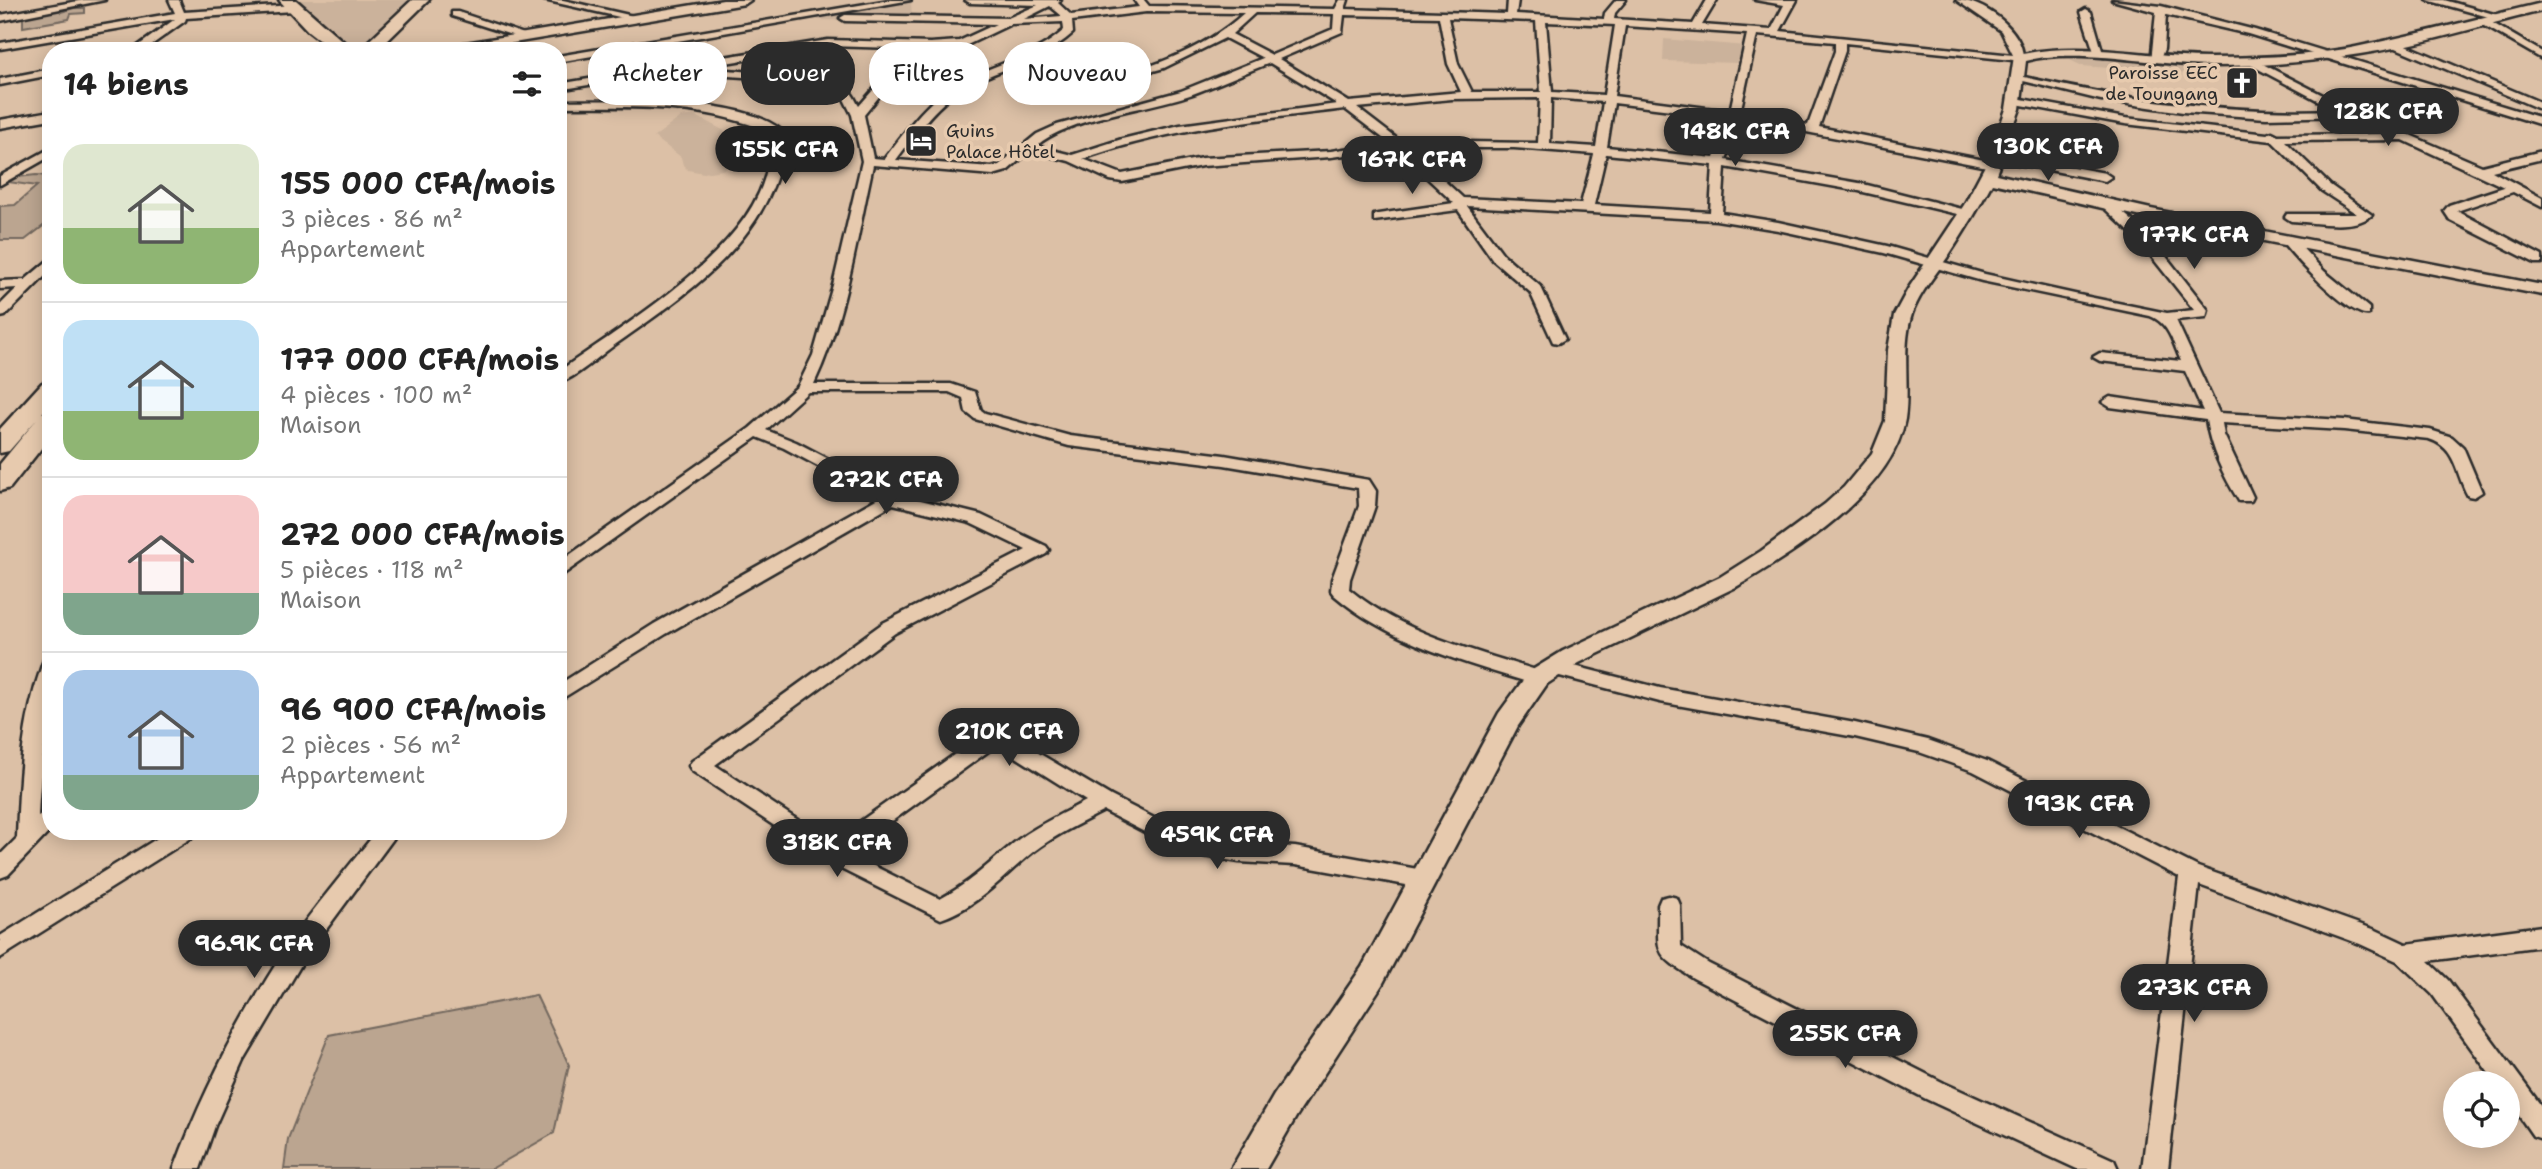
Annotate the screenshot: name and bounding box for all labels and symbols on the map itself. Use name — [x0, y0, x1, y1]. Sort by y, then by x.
place label: Paroisse EEC de Toungang — [2105, 61, 2218, 106]
church icon: Paroisse EEC de Toungang — [2223, 64, 2261, 102]
pin: 128K CFA — [2316, 88, 2460, 148]
pin: 148K CFA — [1663, 108, 1807, 168]
place label: Guins Palace Hôtel — [946, 119, 1056, 164]
hotel icon: Guins Palace Hôtel — [902, 122, 940, 160]
pin: 130K CFA — [1976, 124, 2120, 183]
pin: 155K CFA — [713, 127, 857, 186]
pin: 167K CFA — [1340, 136, 1484, 196]
pin: 177K CFA — [2122, 212, 2266, 271]
pin: 272K CFA — [814, 456, 958, 516]
pin: 210K CFA — [937, 708, 1081, 768]
pin: 193K CFA — [2007, 780, 2151, 840]
pin: 459K CFA — [1145, 812, 1289, 871]
pin: 318K CFA — [765, 820, 909, 879]
pin: 96.9K CFA — [174, 920, 334, 980]
pin: 273K CFA — [2122, 964, 2266, 1024]
pin: 255K CFA — [1773, 1010, 1917, 1070]

